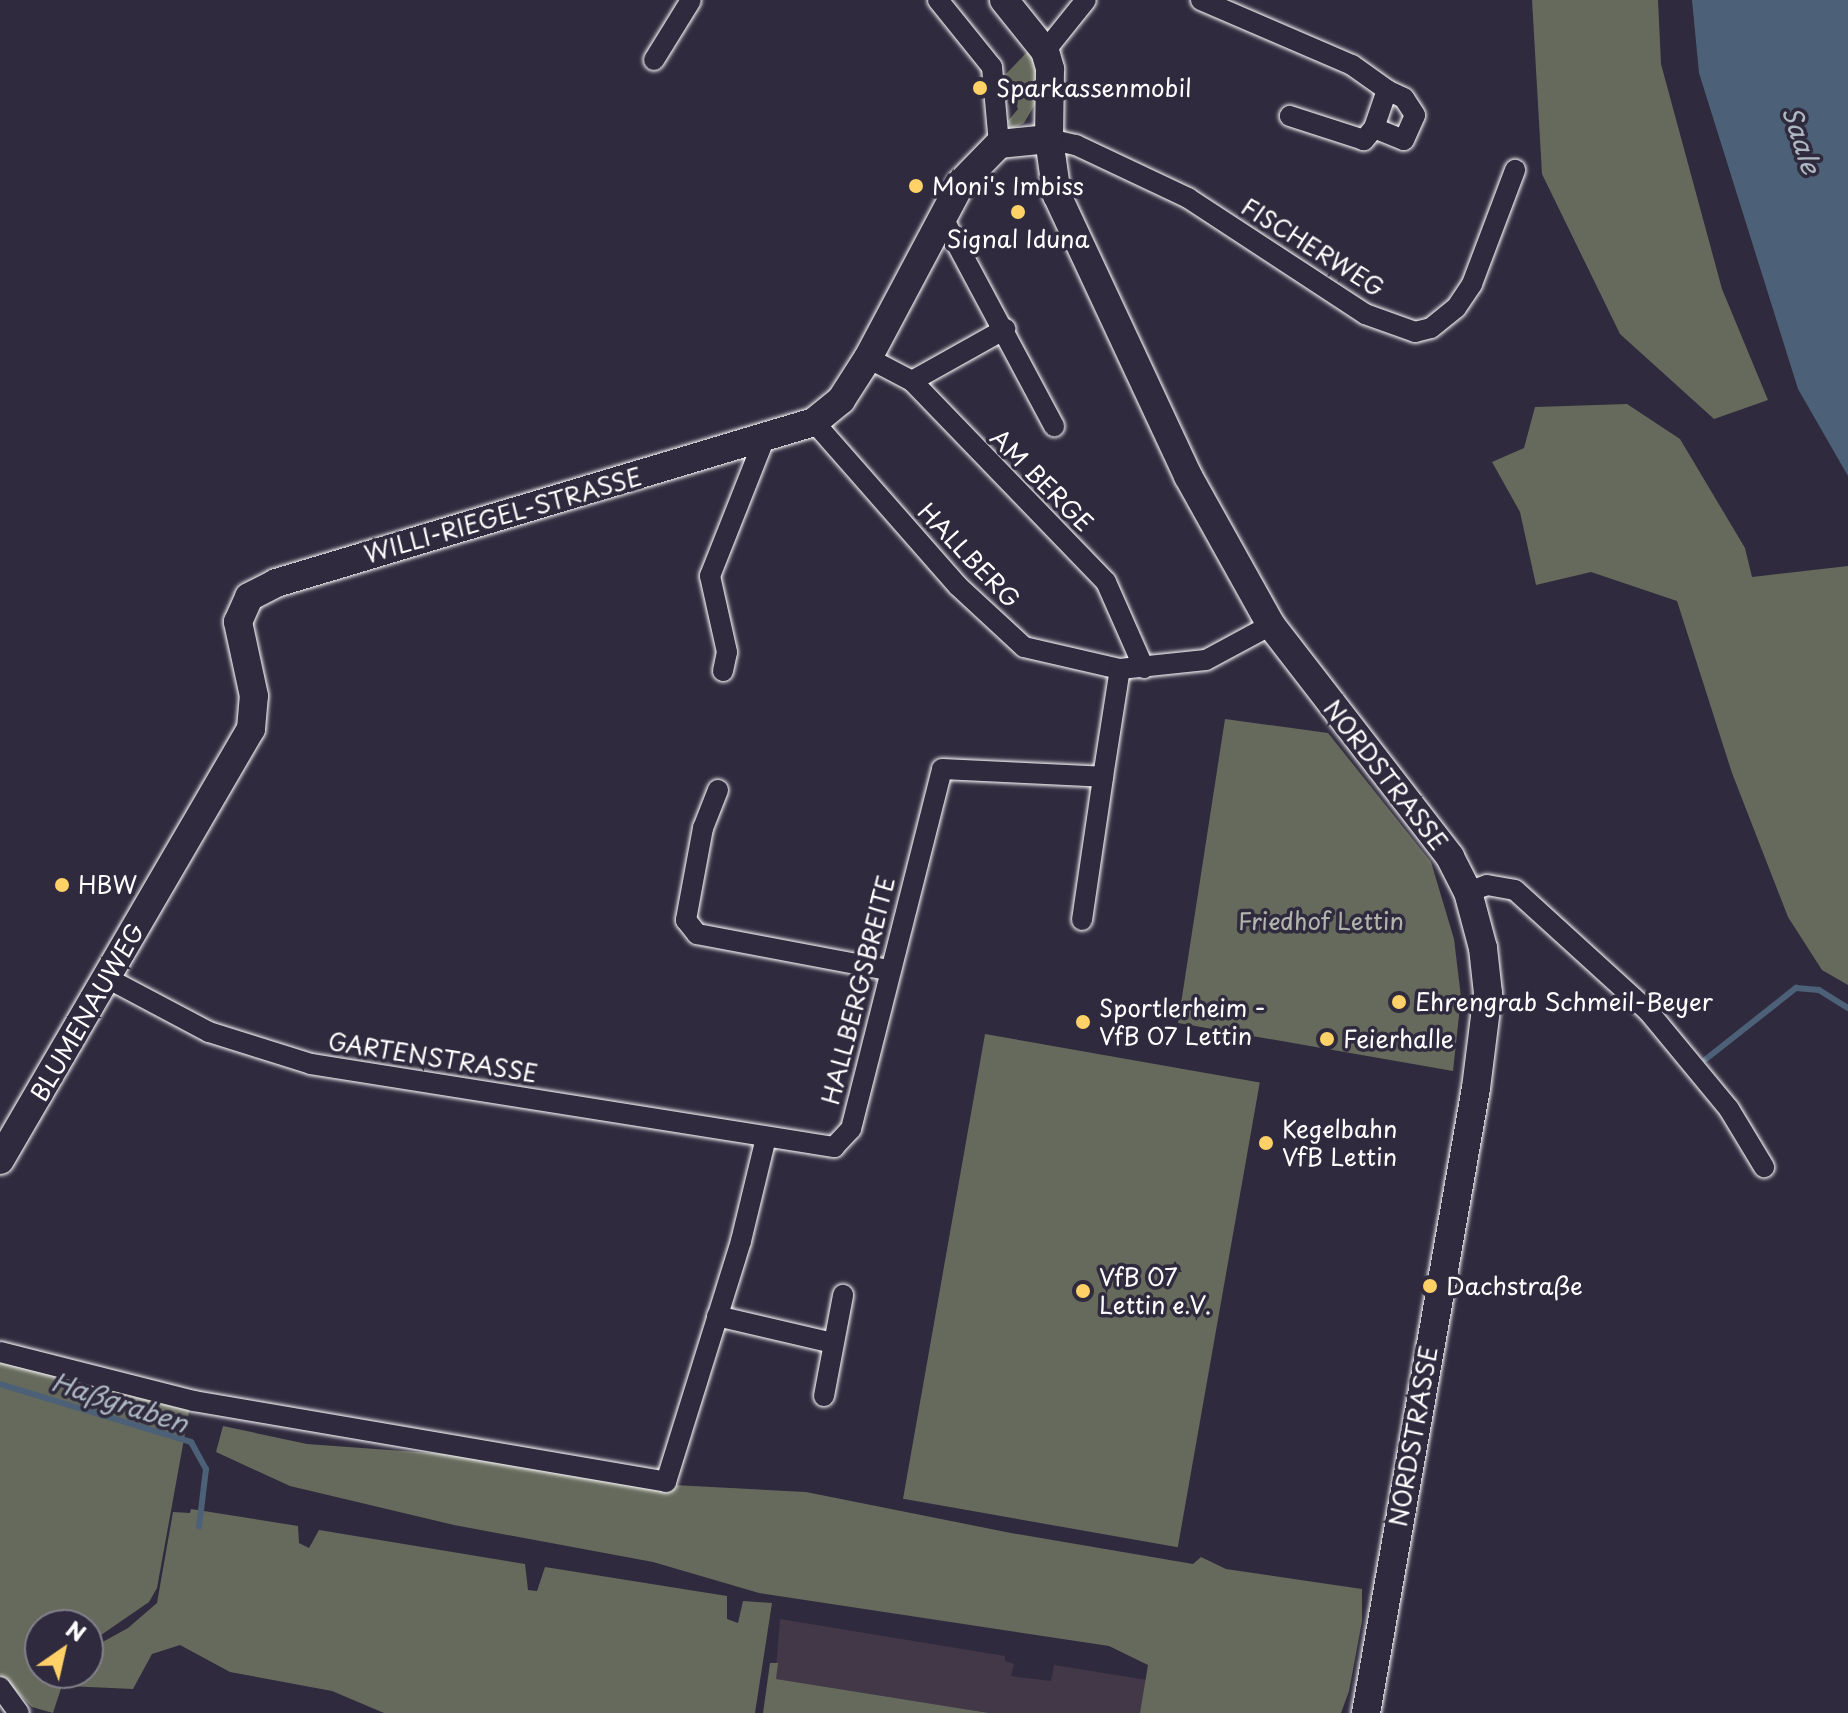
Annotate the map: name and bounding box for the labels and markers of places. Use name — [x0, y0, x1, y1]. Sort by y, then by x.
place label: Sparkassenmobil — [996, 74, 1192, 102]
marker: Sparkassenmobil — [971, 79, 989, 97]
place label: Moni's Imbiss — [932, 172, 1083, 200]
marker: Moni's Imbiss — [907, 177, 925, 195]
marker: Signal Iduna — [1009, 203, 1027, 221]
place label: Signal Iduna — [947, 225, 1089, 253]
place label: HBW — [78, 871, 137, 899]
marker: HBW — [53, 876, 71, 894]
place label: Ehrengrab Schmeil-Beyer — [1415, 988, 1713, 1016]
marker: Ehrengrab Schmeil-Beyer — [1390, 993, 1408, 1011]
place label: Sportlerheim - VfB 07 Lettin — [1099, 994, 1266, 1050]
marker: Sportlerheim - VfB 07 Lettin — [1074, 1013, 1092, 1031]
place label: Feierhalle — [1343, 1025, 1454, 1053]
marker: Feierhalle — [1318, 1030, 1336, 1048]
place label: Kegelbahn VfB Lettin — [1282, 1115, 1398, 1171]
marker: Kegelbahn VfB Lettin — [1257, 1134, 1275, 1152]
place label: VfB 07 Lettin e.V. — [1099, 1263, 1213, 1319]
place label: Dachstraße — [1446, 1272, 1583, 1300]
marker: Dachstraße — [1421, 1277, 1439, 1295]
marker: VfB 07 Lettin e.V. — [1074, 1282, 1092, 1300]

